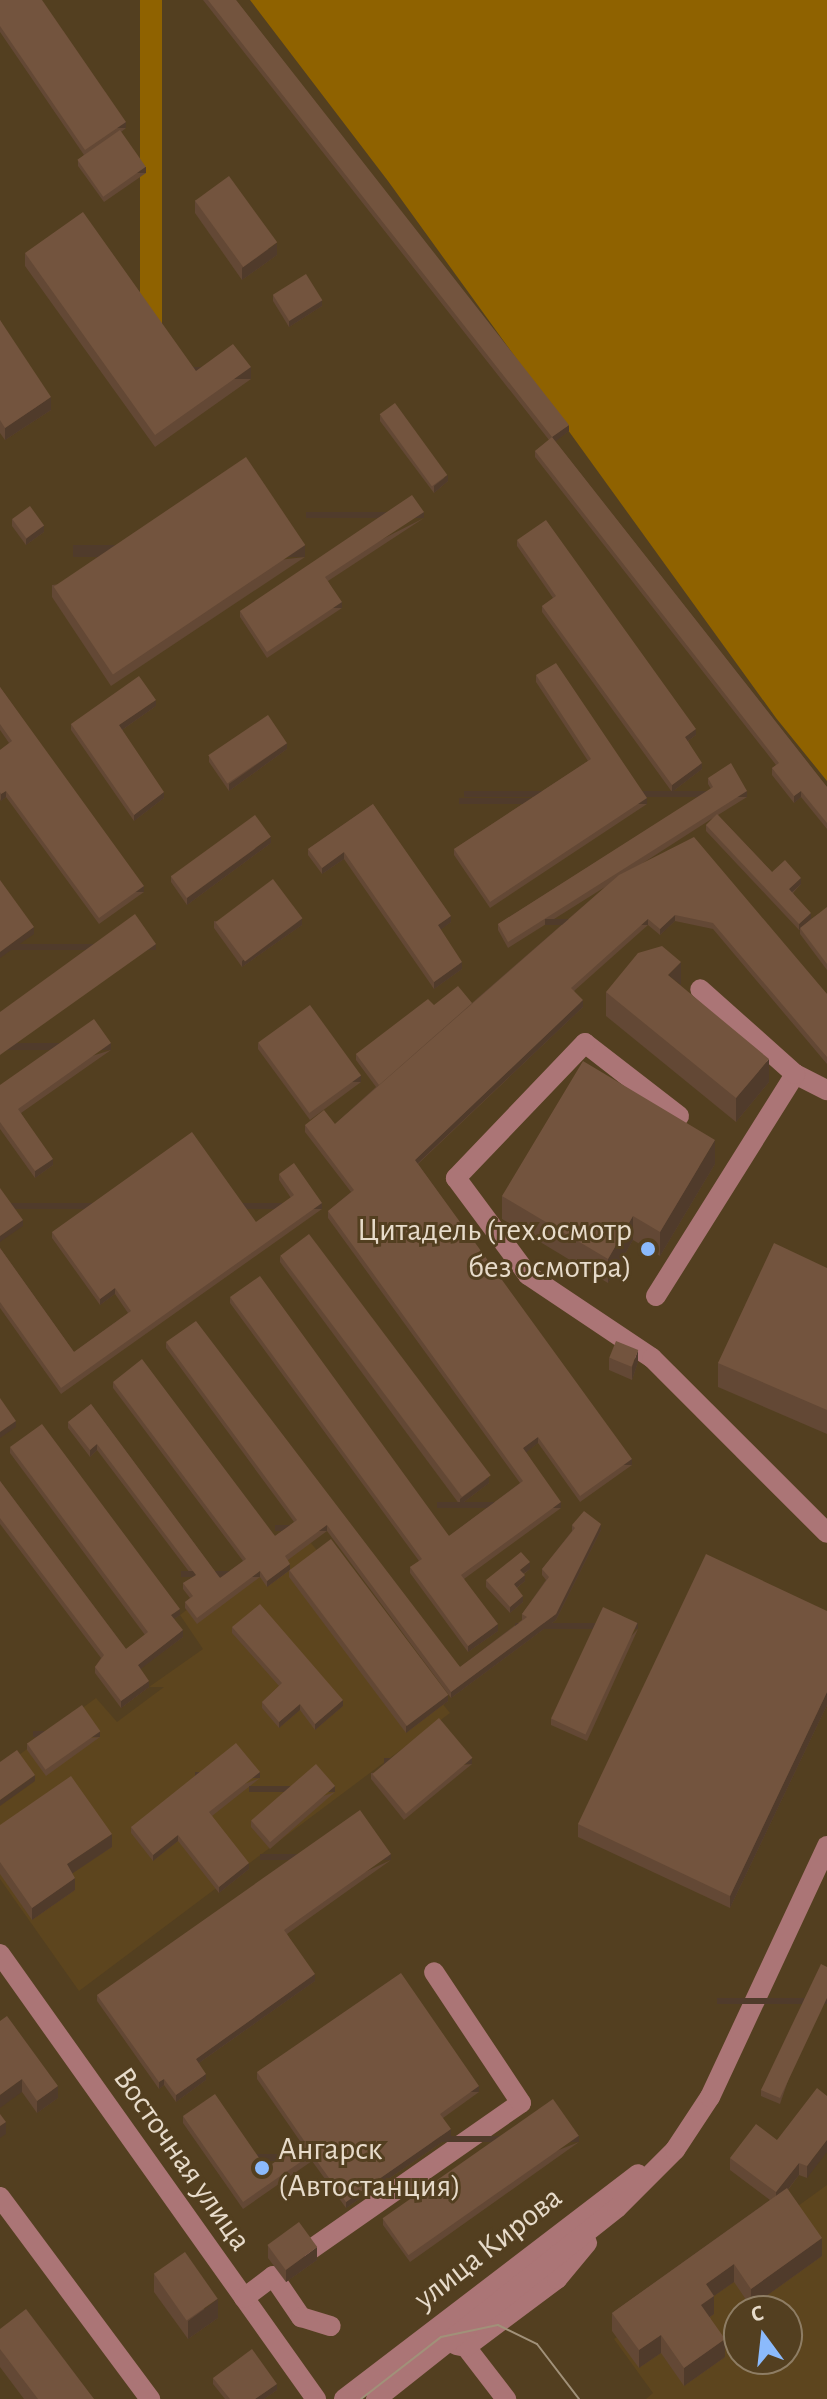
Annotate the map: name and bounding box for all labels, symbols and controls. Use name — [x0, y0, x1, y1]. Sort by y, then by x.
place label: Цитадель (тех.осмотр без осмотра) — [357, 1212, 632, 1287]
marker: Цитадель (тех.осмотр без осмотра) — [639, 1240, 657, 1258]
street label: Восточная улица — [105, 2060, 259, 2258]
place label: Ангарск (Автостанция) — [278, 2131, 461, 2206]
marker: Ангарск (Автостанция) — [253, 2159, 271, 2177]
street label: улица Кирова — [406, 2178, 570, 2318]
north arrow — [723, 2295, 803, 2375]
text: С — [749, 2302, 766, 2326]

